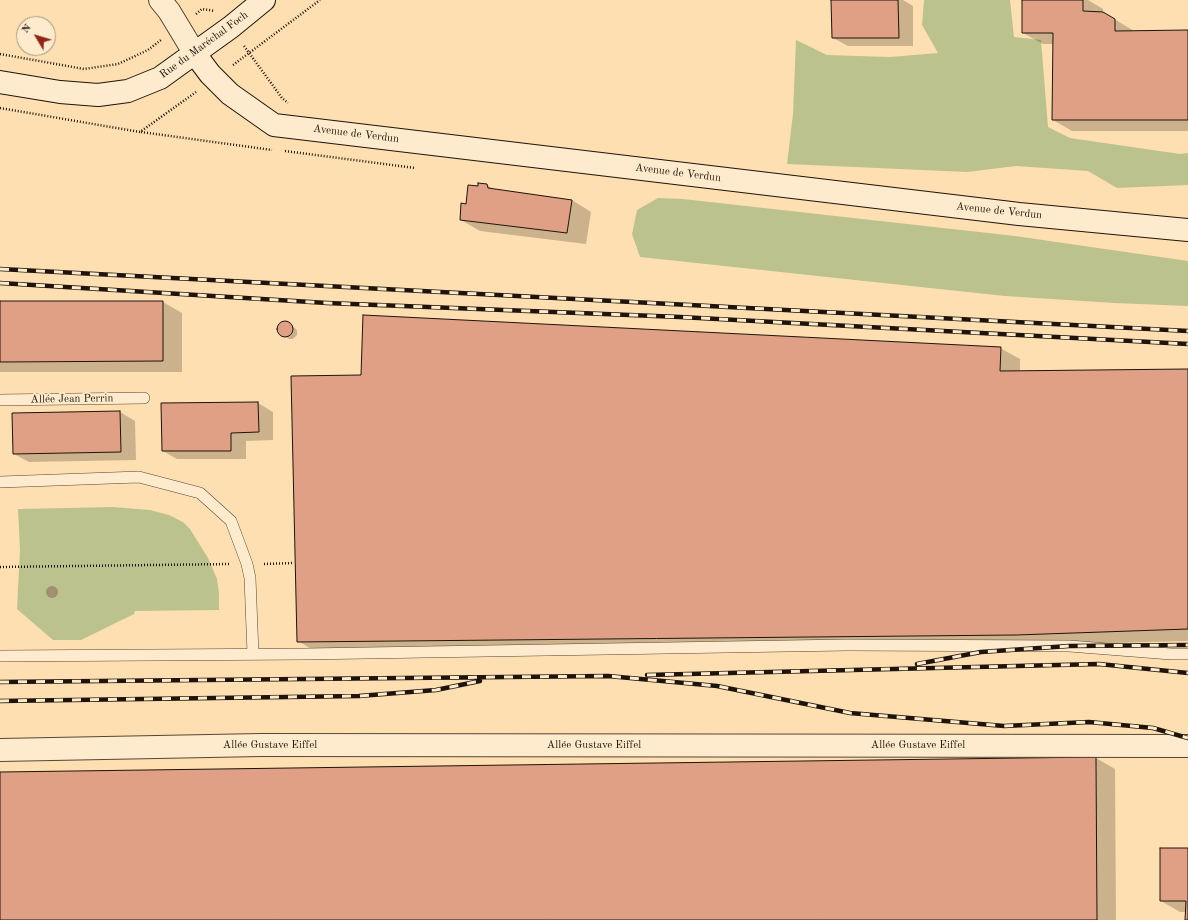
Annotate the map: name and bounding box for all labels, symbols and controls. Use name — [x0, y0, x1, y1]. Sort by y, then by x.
street label: Rue du Maréchal Foch — [157, 9, 251, 81]
north arrow — [16, 16, 56, 56]
text: N — [20, 22, 34, 36]
street label: Avenue de Verdun — [312, 122, 400, 146]
street label: Avenue de Verdun — [634, 161, 722, 185]
street label: Avenue de Verdun — [955, 200, 1043, 222]
street label: Allée Jean Perrin — [30, 392, 114, 406]
street label: Allée Gustave Eiffel — [223, 738, 317, 752]
street label: Allée Gustave Eiffel — [547, 738, 641, 752]
street label: Allée Gustave Eiffel — [871, 738, 965, 752]

